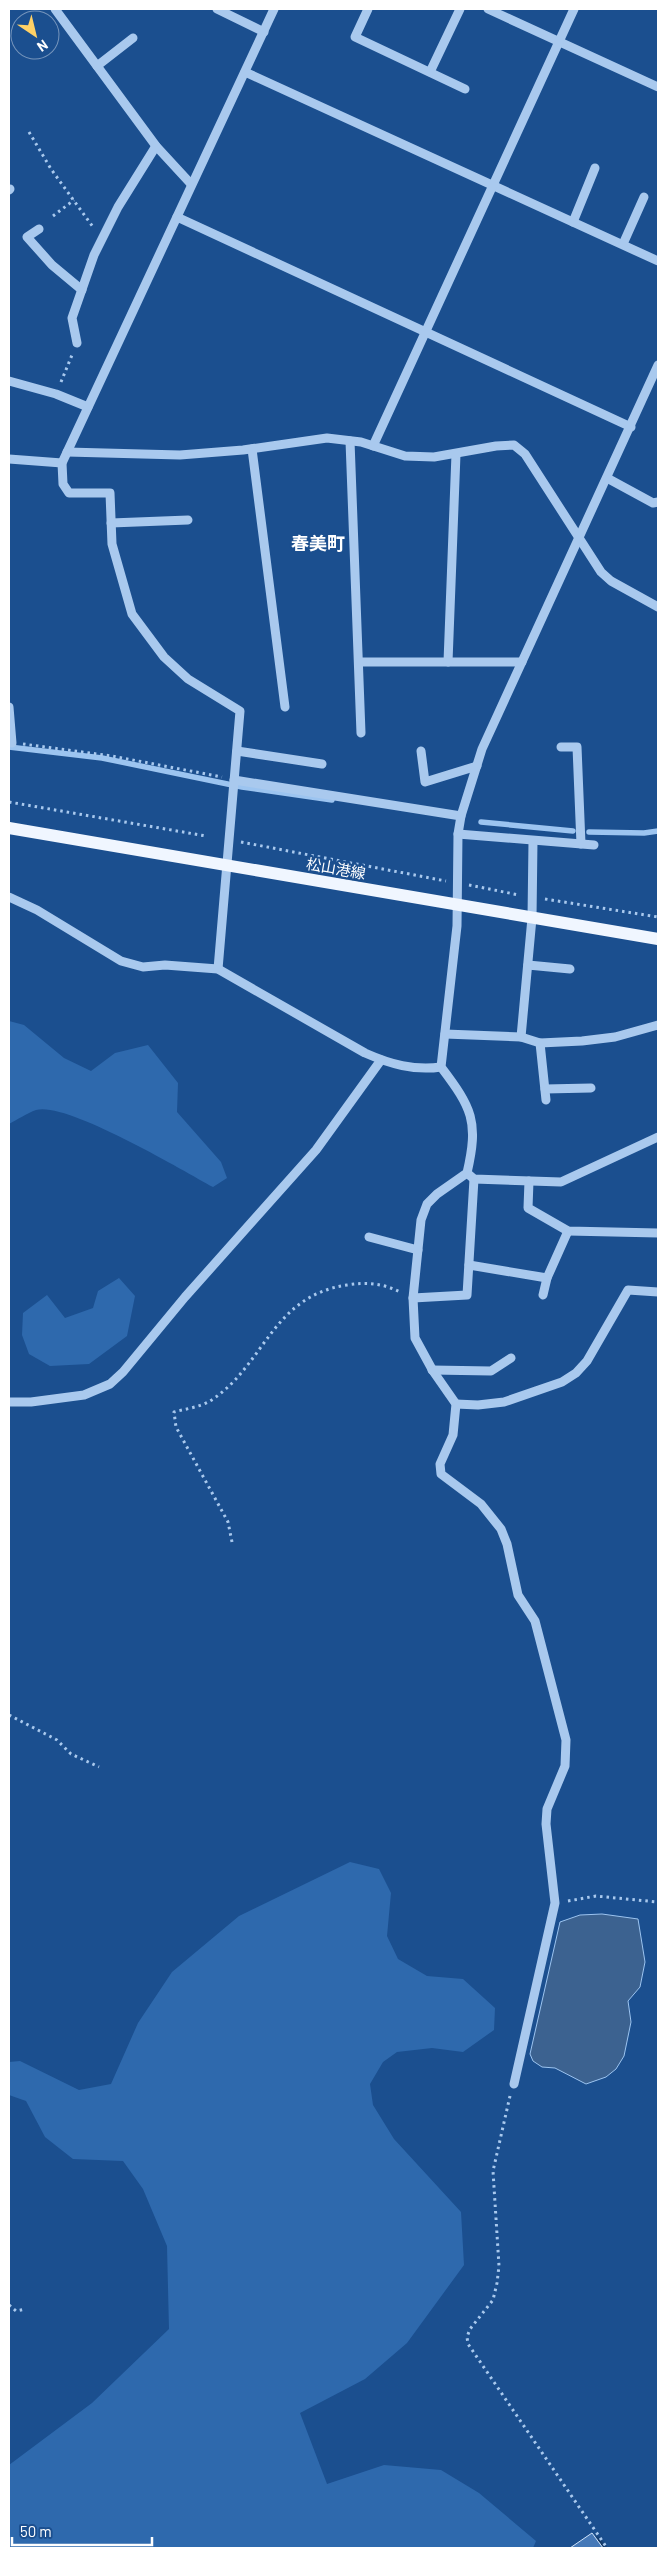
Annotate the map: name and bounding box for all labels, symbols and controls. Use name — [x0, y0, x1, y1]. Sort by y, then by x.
north arrow — [10, 10, 60, 60]
text: N — [34, 36, 51, 56]
district label: 春美町 — [291, 532, 345, 554]
street label: 松山港線 — [305, 854, 367, 882]
scale bar — [12, 2514, 152, 2546]
text: 50 m — [20, 2522, 52, 2540]

